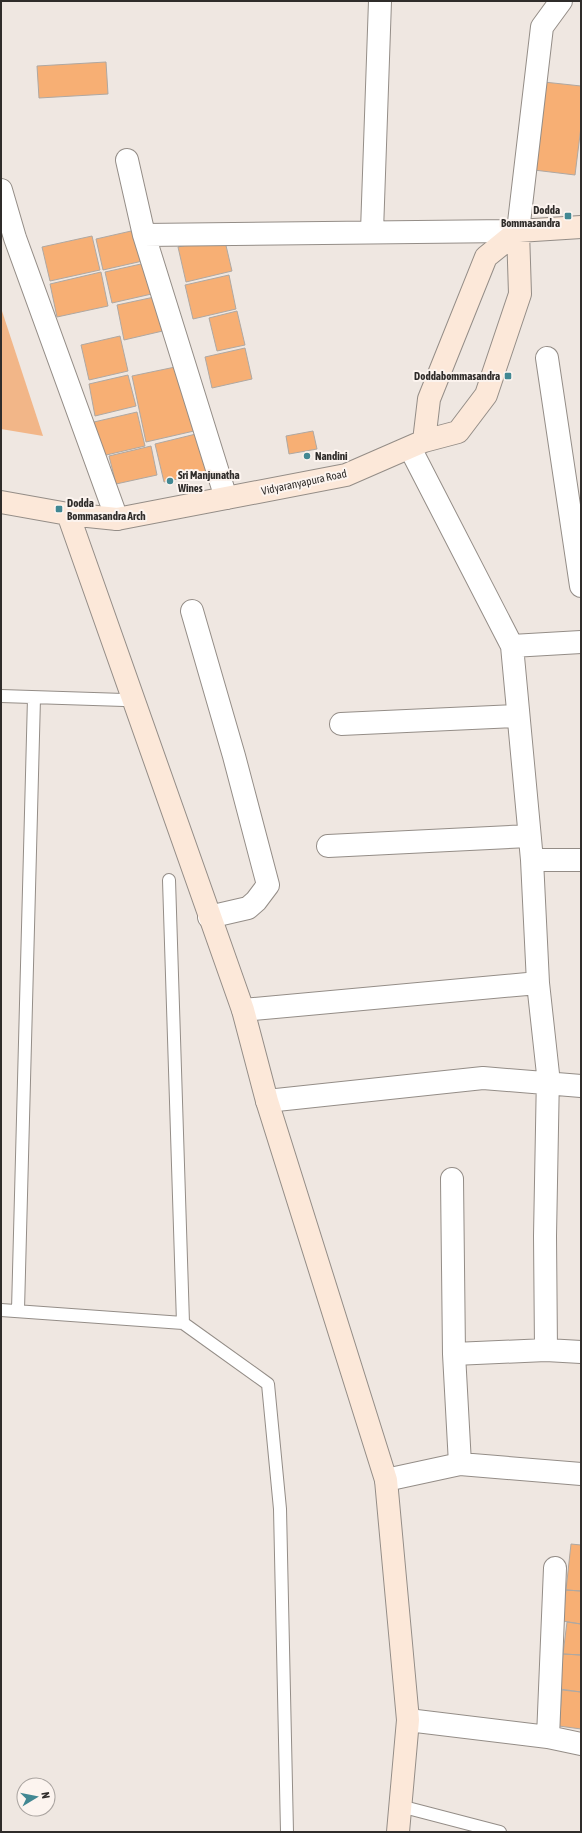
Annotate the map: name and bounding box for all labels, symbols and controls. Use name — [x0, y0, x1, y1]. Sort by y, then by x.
place label: Dodda Bommasandra — [501, 204, 560, 229]
marker: Dodda Bommasandra — [563, 211, 573, 221]
place label: Doddabommasandra — [414, 370, 500, 382]
marker: Doddabommasandra — [503, 371, 513, 381]
place label: Nandini — [315, 450, 348, 462]
marker: Nandini — [302, 451, 312, 461]
street label: Vidyaranyapura Road — [260, 467, 348, 497]
place label: Sri Manjunatha Wines — [177, 469, 240, 494]
marker: Sri Manjunatha Wines — [165, 476, 175, 486]
place label: Dodda Bommasandra Arch — [67, 497, 146, 522]
marker: Dodda Bommasandra Arch — [54, 504, 64, 514]
north arrow — [16, 1777, 56, 1817]
text: N — [39, 1791, 52, 1800]

